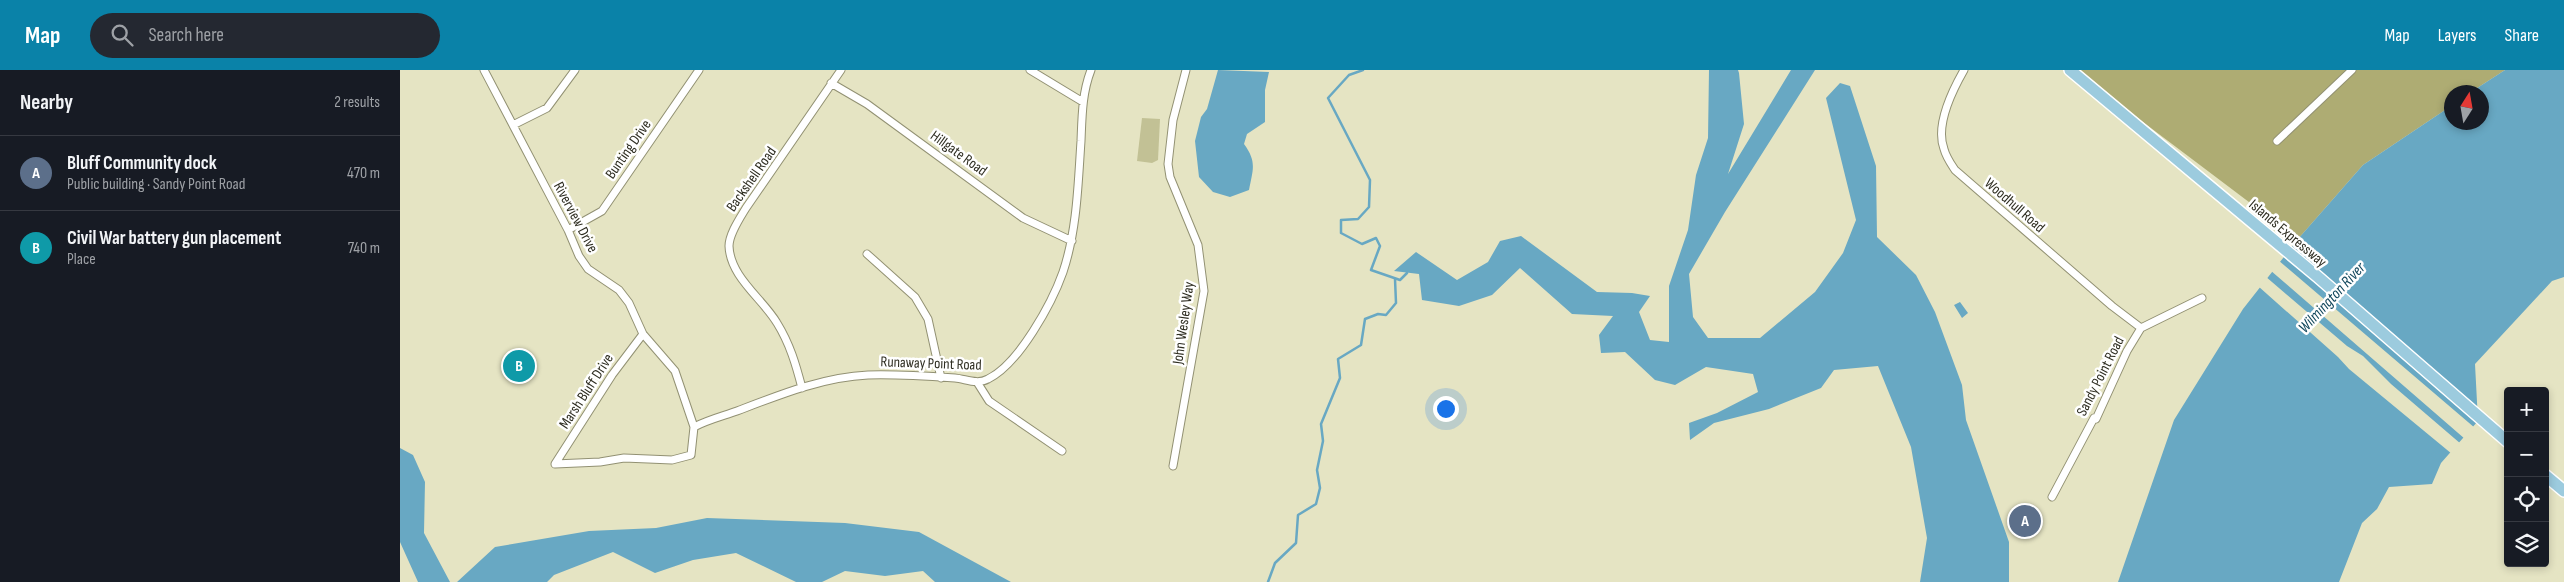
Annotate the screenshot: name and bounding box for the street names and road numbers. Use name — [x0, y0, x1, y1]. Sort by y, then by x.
street label: Bunting Drive — [601, 116, 656, 183]
street label: Hillgate Road — [927, 126, 991, 180]
street label: Backshell Road — [722, 143, 781, 215]
street label: Woodhull Road — [1981, 174, 2049, 237]
street label: Riverview Drive — [549, 179, 602, 256]
street label: Islands Expressway — [2245, 195, 2331, 272]
street label: John Wesley Way — [1168, 280, 1199, 367]
street label: Sandy Point Road — [2072, 333, 2129, 419]
street label: Marsh Bluff Drive — [555, 350, 618, 432]
street label: Runaway Point Road — [880, 352, 982, 375]

